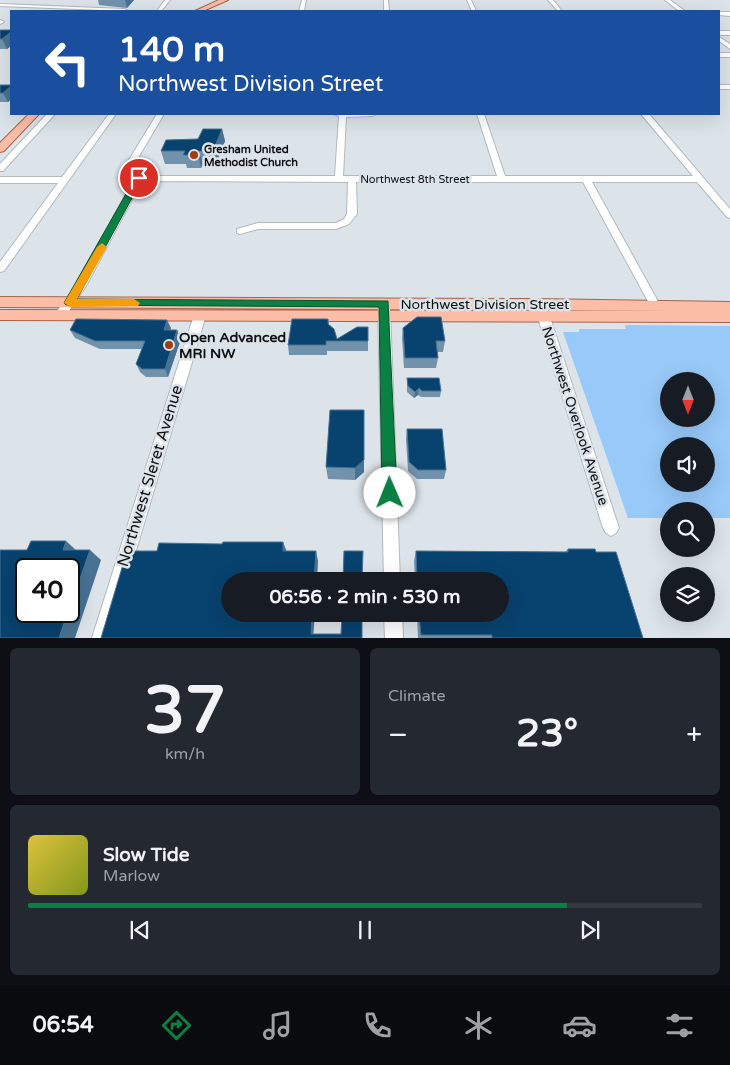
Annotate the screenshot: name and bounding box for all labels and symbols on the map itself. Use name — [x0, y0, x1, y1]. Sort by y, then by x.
place label: Gresham United Methodist Church — [204, 143, 298, 169]
marker: Gresham United Methodist Church — [188, 149, 200, 161]
pin — [118, 157, 160, 199]
street label: Northwest 8th Street — [360, 173, 470, 186]
street label: Northwest Division Street — [401, 296, 570, 313]
street label: Northwest Overlook Avenue — [538, 324, 612, 508]
place label: Open Advanced MRI NW — [179, 329, 286, 362]
marker: Open Advanced MRI NW — [163, 339, 175, 351]
north arrow — [660, 372, 715, 428]
street label: Northwest Sleret Avenue — [113, 383, 187, 569]
position arrow — [363, 466, 415, 518]
speed limit sign: 40 — [15, 558, 80, 623]

